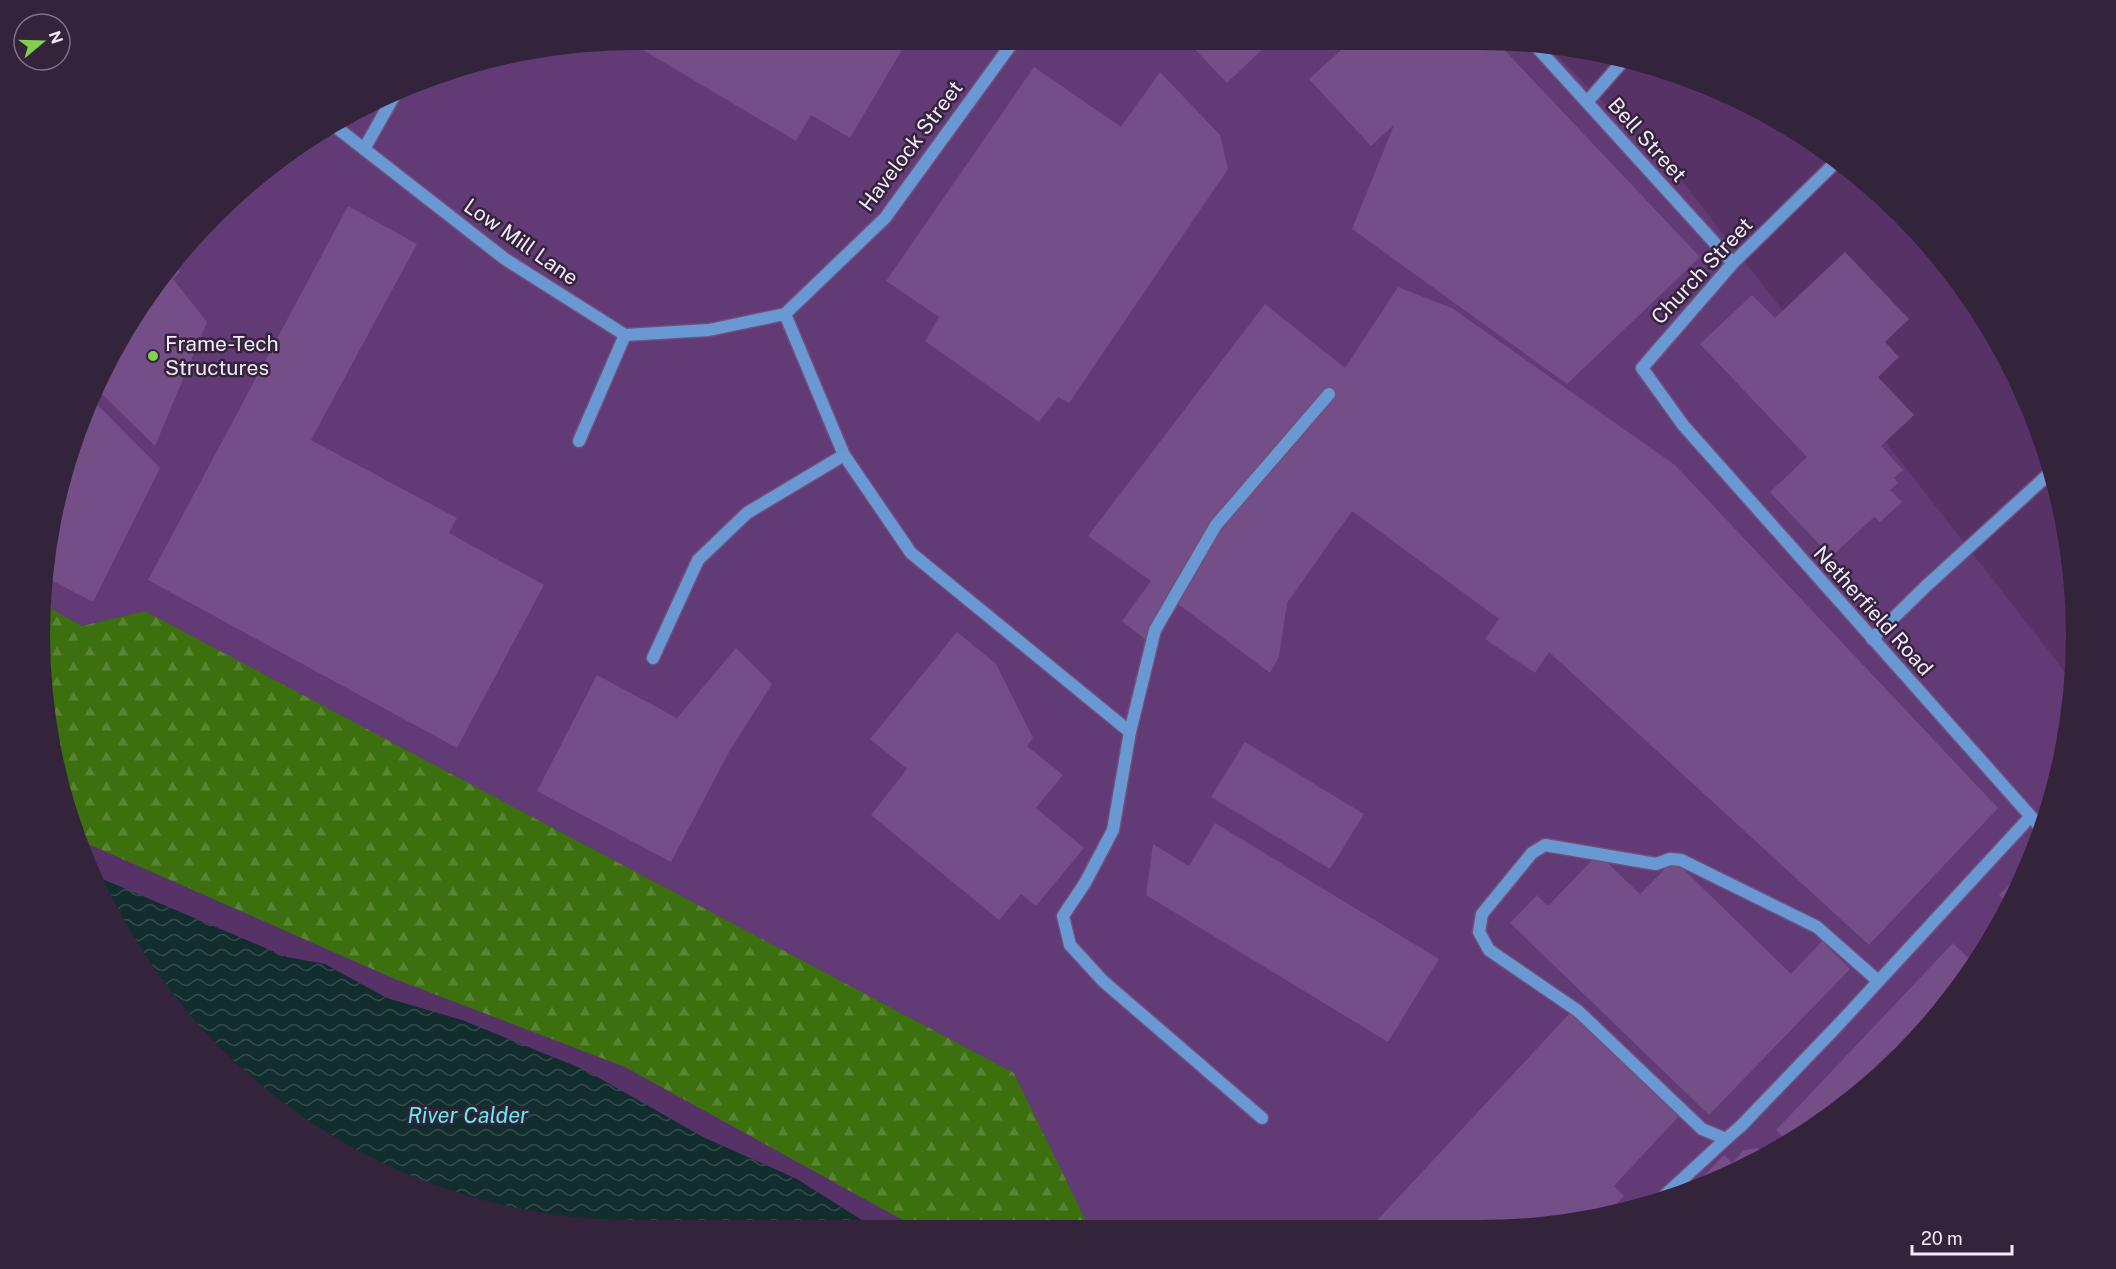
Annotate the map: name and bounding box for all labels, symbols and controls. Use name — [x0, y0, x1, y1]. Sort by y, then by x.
north arrow — [12, 12, 72, 72]
text: N — [45, 28, 67, 46]
street label: Havelock Street — [853, 76, 968, 216]
street label: Bell Street — [1603, 92, 1692, 187]
street label: Low Mill Lane — [459, 193, 583, 290]
street label: Church Street — [1646, 212, 1757, 329]
place label: Frame-Tech Structures — [165, 331, 279, 380]
marker: Frame-Tech Structures — [146, 349, 160, 363]
street label: Netherfield Road — [1809, 541, 1938, 681]
water label: River Calder — [408, 1102, 529, 1128]
scale bar — [1912, 1218, 2012, 1256]
text: 20 m — [1921, 1228, 1963, 1249]

